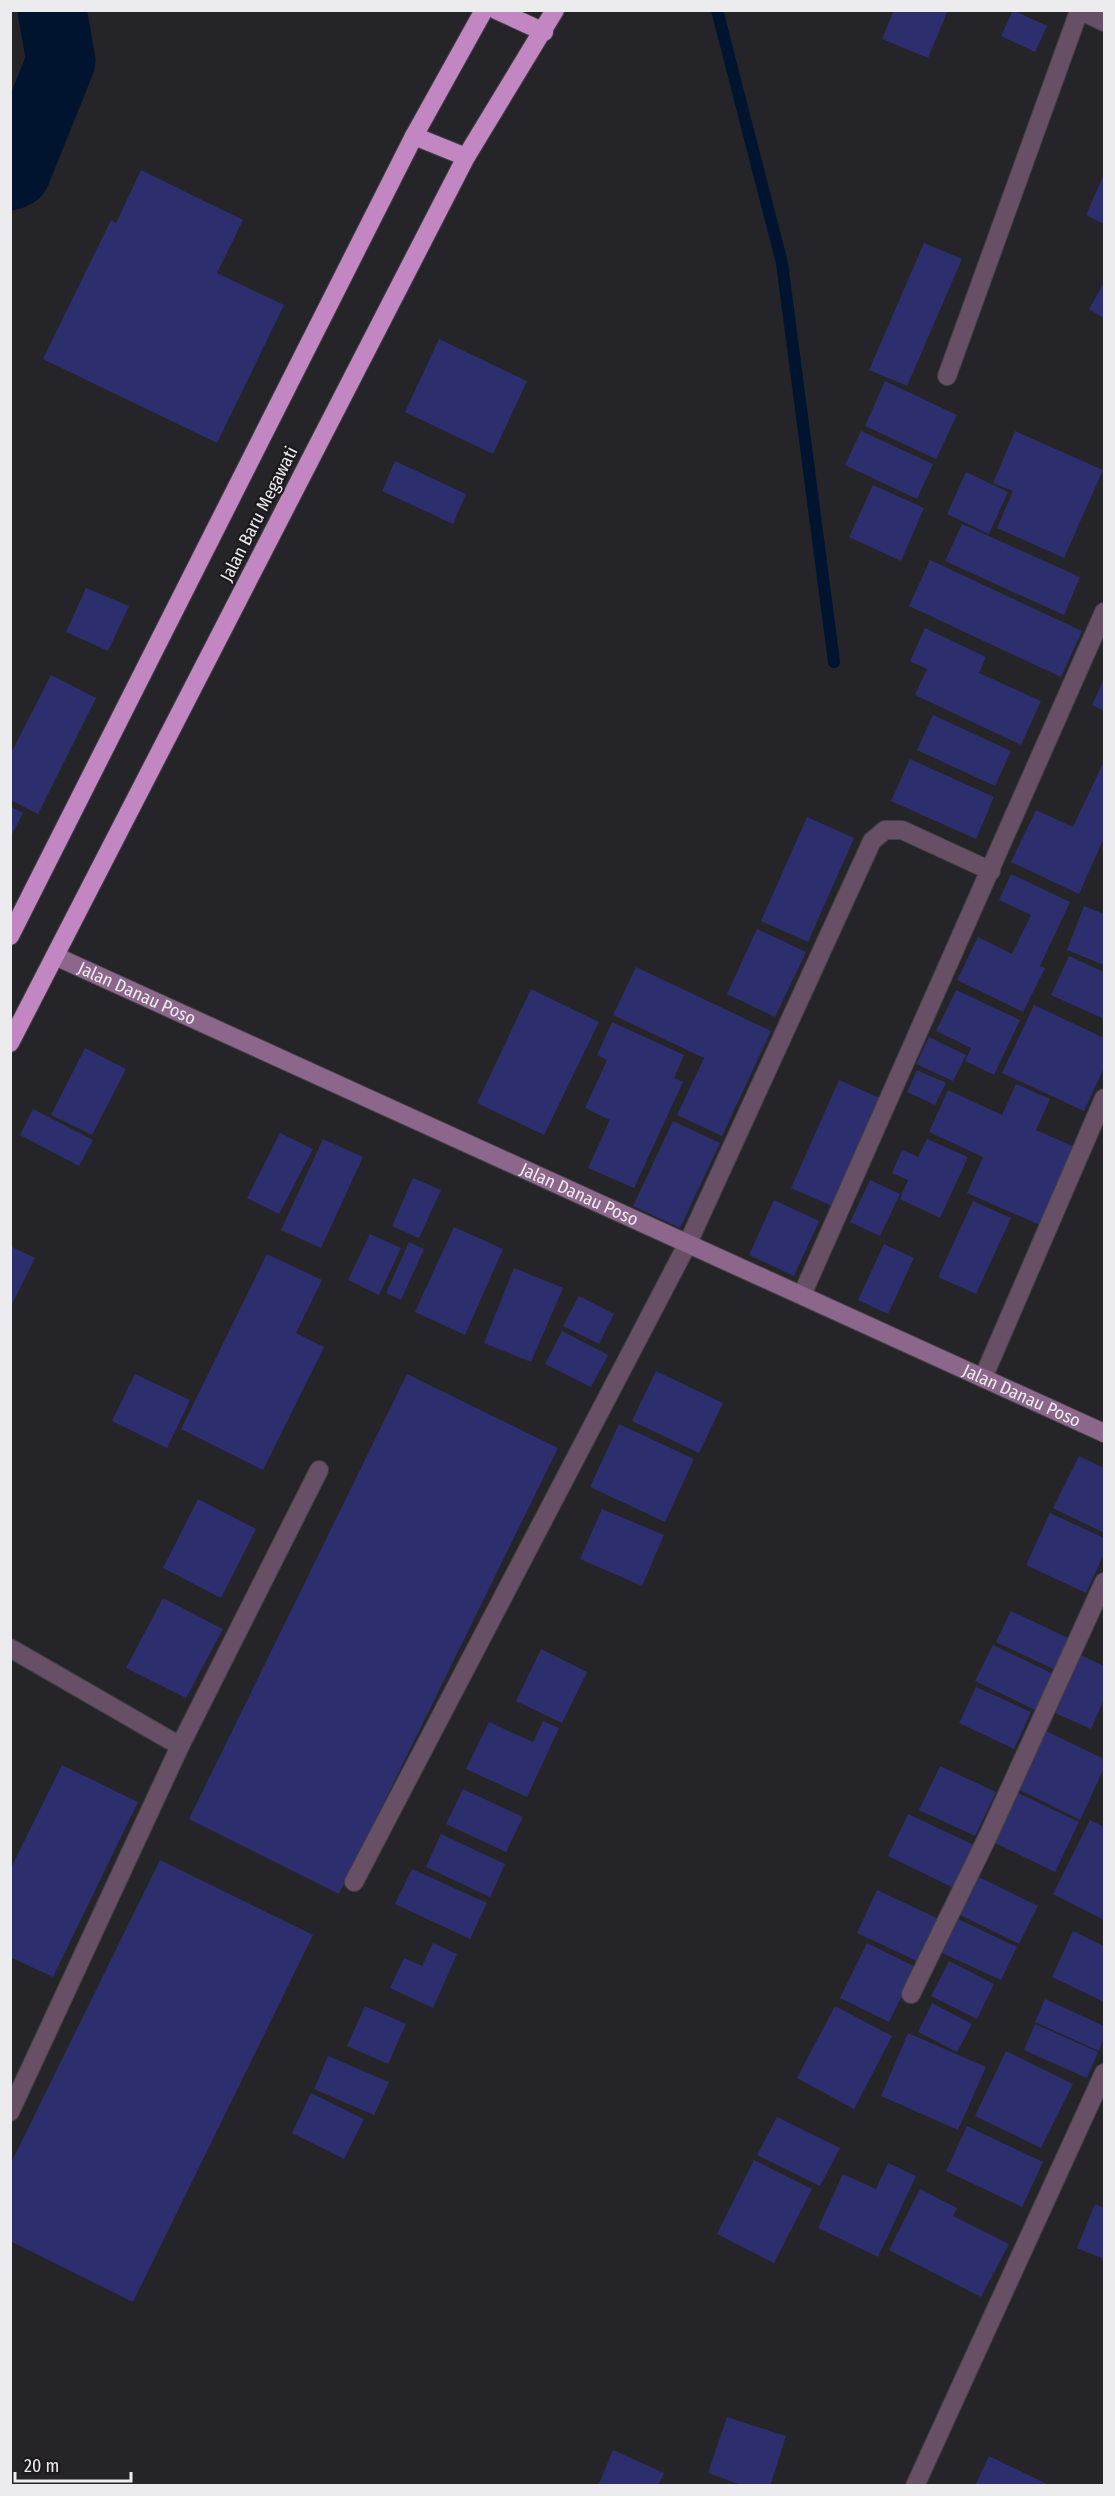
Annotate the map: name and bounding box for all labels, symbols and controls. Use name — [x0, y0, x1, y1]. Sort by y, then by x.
street label: Jalan Baru Megawati — [215, 443, 303, 585]
street label: Jalan Danau Poso — [74, 957, 199, 1030]
street label: Jalan Danau Poso — [517, 1158, 642, 1231]
street label: Jalan Danau Poso — [959, 1359, 1084, 1432]
scale bar — [15, 2445, 130, 2483]
text: 20 m — [24, 2455, 59, 2477]

